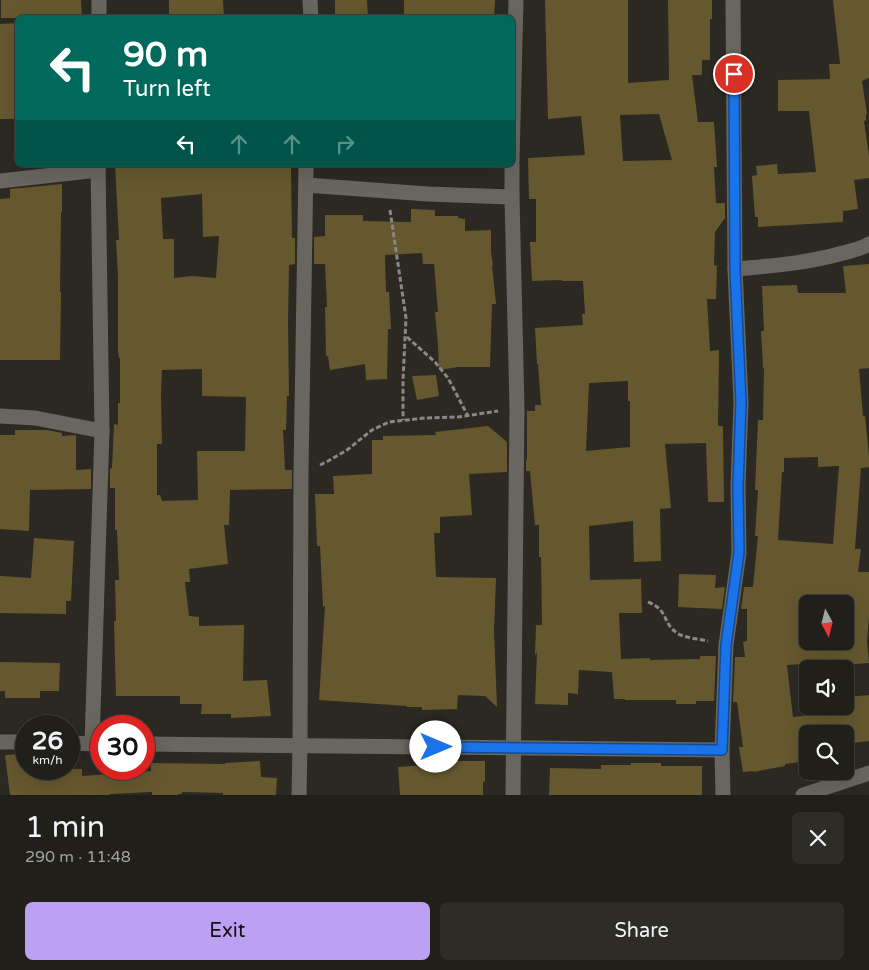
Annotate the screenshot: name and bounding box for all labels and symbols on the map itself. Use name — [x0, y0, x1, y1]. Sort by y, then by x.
pin — [713, 53, 755, 95]
north arrow — [799, 595, 854, 650]
speed limit sign: 30 — [90, 715, 155, 780]
position arrow — [409, 720, 461, 772]

